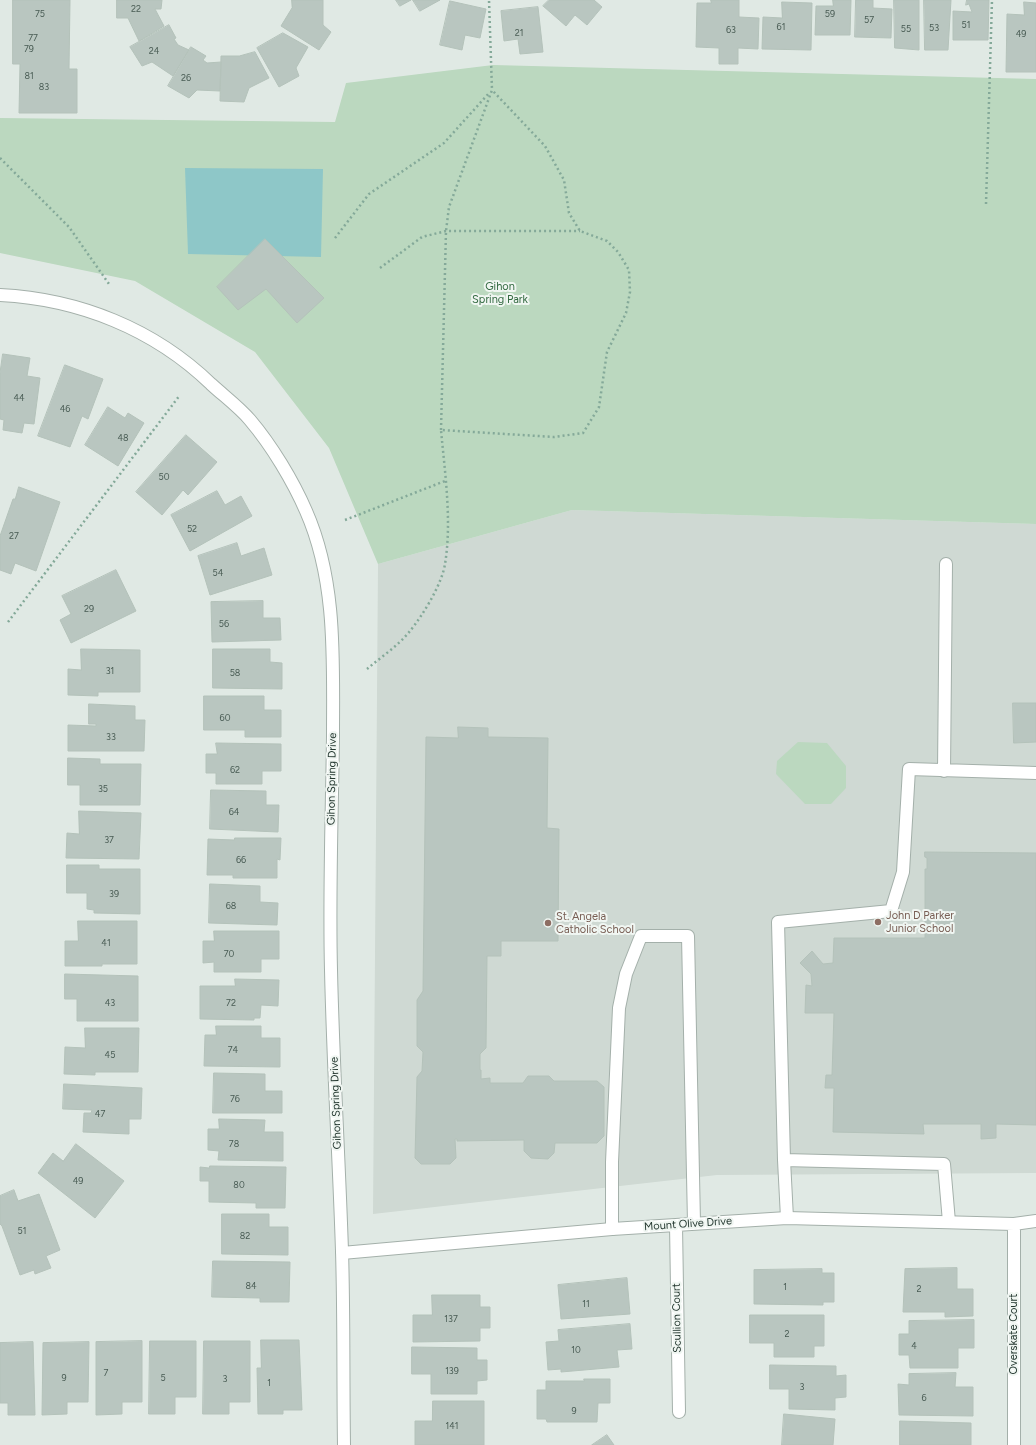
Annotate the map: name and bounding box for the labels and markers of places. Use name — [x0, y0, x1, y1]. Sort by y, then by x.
place label: John D Parker Junior School — [886, 909, 954, 935]
place label: St. Angela Catholic School — [556, 910, 634, 936]
marker: John D Parker Junior School — [873, 917, 883, 927]
marker: St. Angela Catholic School — [543, 918, 553, 928]

